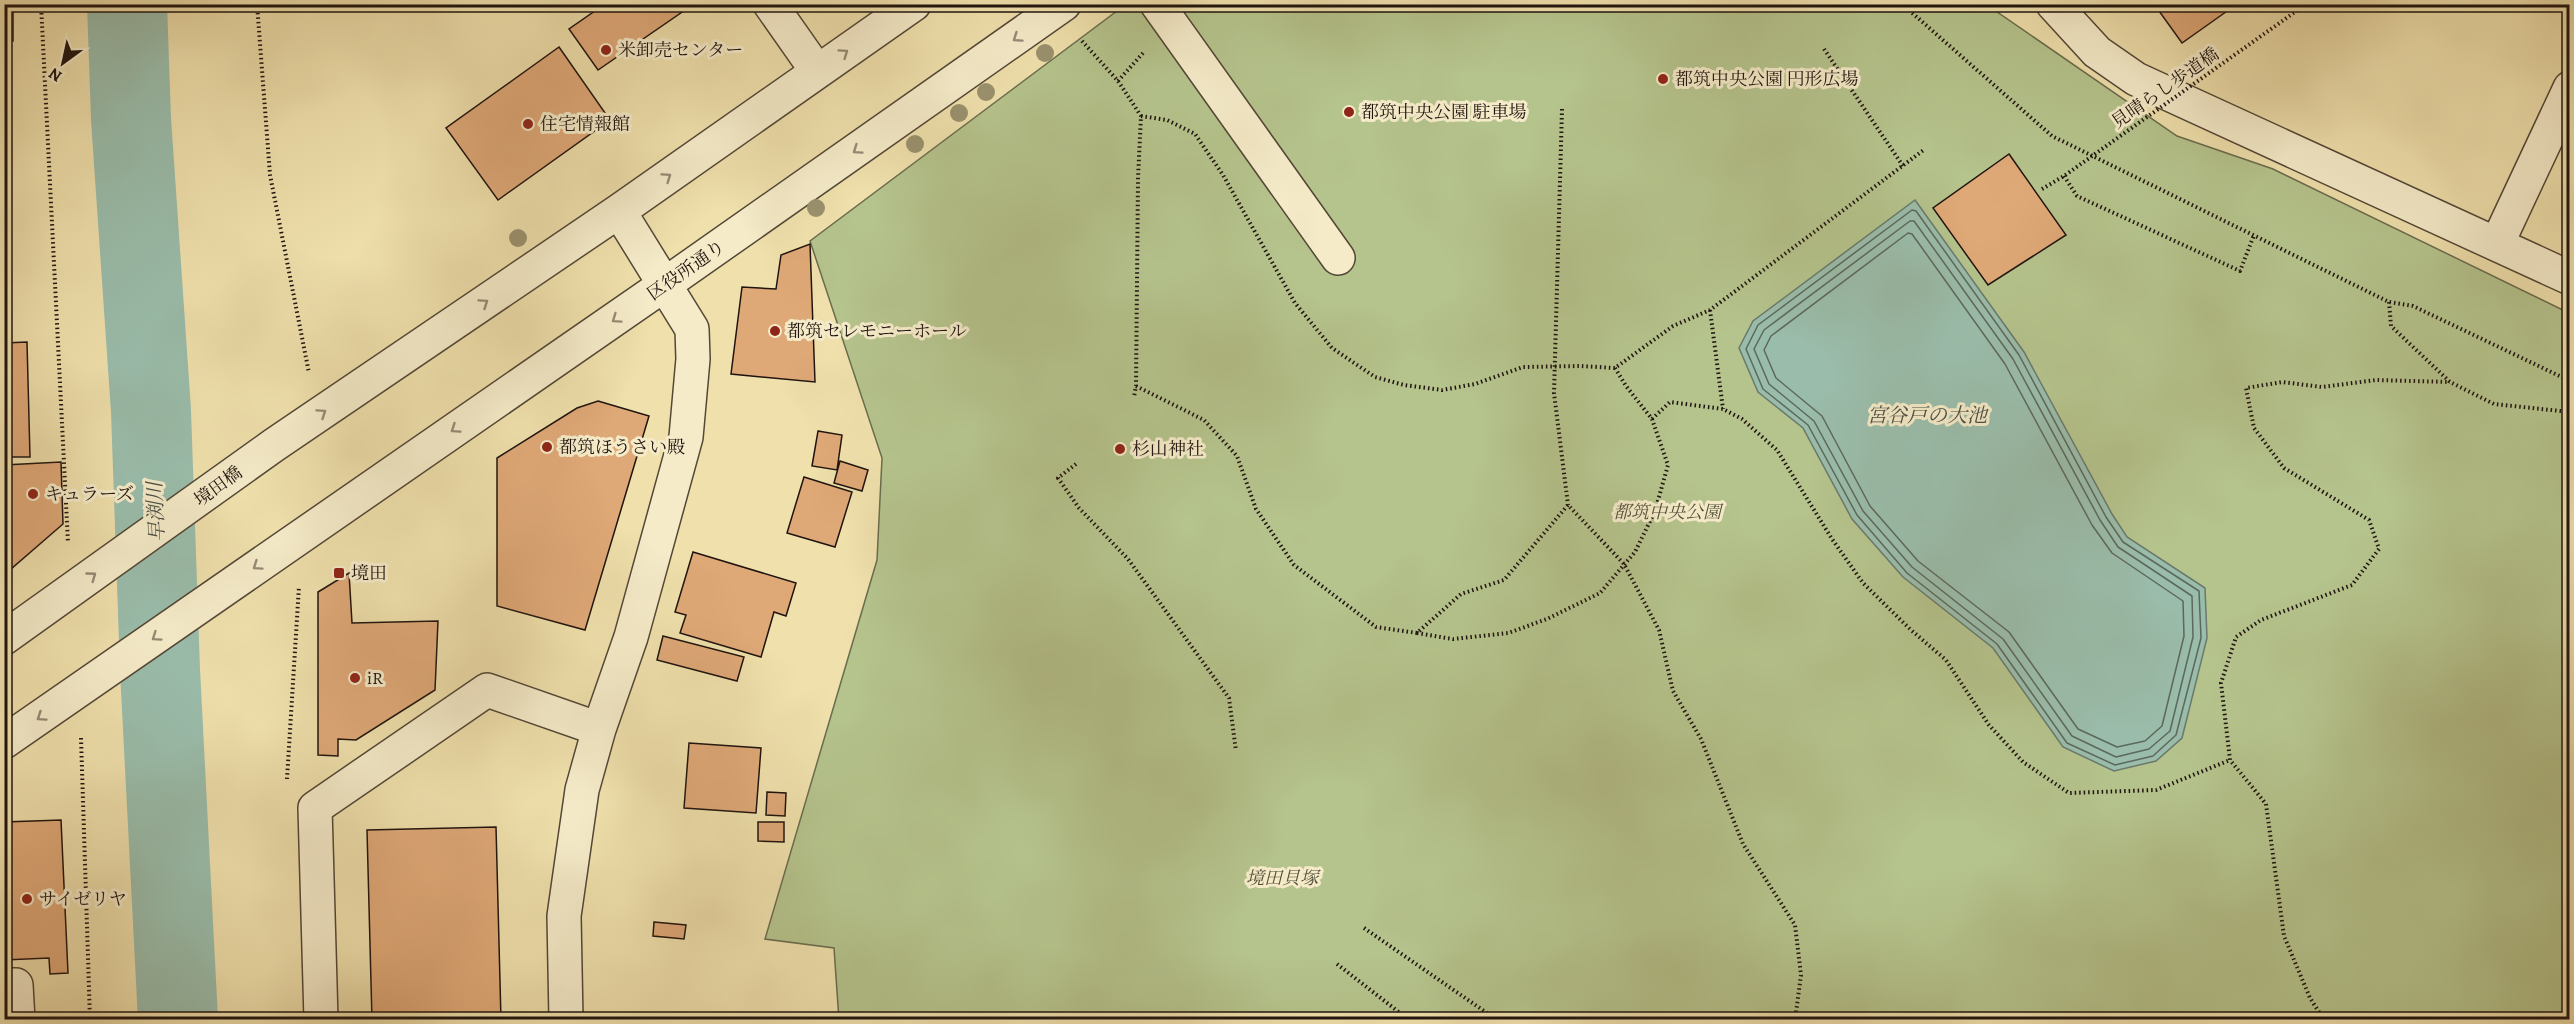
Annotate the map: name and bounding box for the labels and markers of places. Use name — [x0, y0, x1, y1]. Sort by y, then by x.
place label: 米卸売センター — [618, 38, 743, 62]
marker: 米卸売センター — [599, 43, 613, 57]
place label: 都筑中央公園 円形広場 — [1675, 67, 1859, 91]
marker: 都筑中央公園 円形広場 — [1656, 72, 1670, 86]
place label: 都筑中央公園 駐車場 — [1361, 100, 1527, 124]
marker: 都筑中央公園 駐車場 — [1342, 105, 1356, 119]
place label: 住宅情報館 — [540, 112, 630, 136]
marker: 住宅情報館 — [521, 117, 535, 131]
place label: 都筑セレモニーホール — [787, 319, 967, 343]
marker: 都筑セレモニーホール — [768, 324, 782, 338]
place label: 都筑ほうさい殿 — [559, 435, 685, 459]
place label: 杉山神社 — [1132, 437, 1204, 461]
marker: 都筑ほうさい殿 — [540, 440, 554, 454]
marker: 杉山神社 — [1113, 442, 1127, 456]
place label: キュラーズ — [45, 482, 134, 506]
marker: キュラーズ — [26, 487, 40, 501]
place label: 境田 — [351, 561, 387, 585]
marker: 境田 — [332, 566, 346, 580]
place label: iR — [367, 666, 383, 690]
marker: iR — [348, 671, 362, 685]
place label: サイゼリヤ — [39, 887, 127, 911]
marker: サイゼリヤ — [20, 892, 34, 906]

